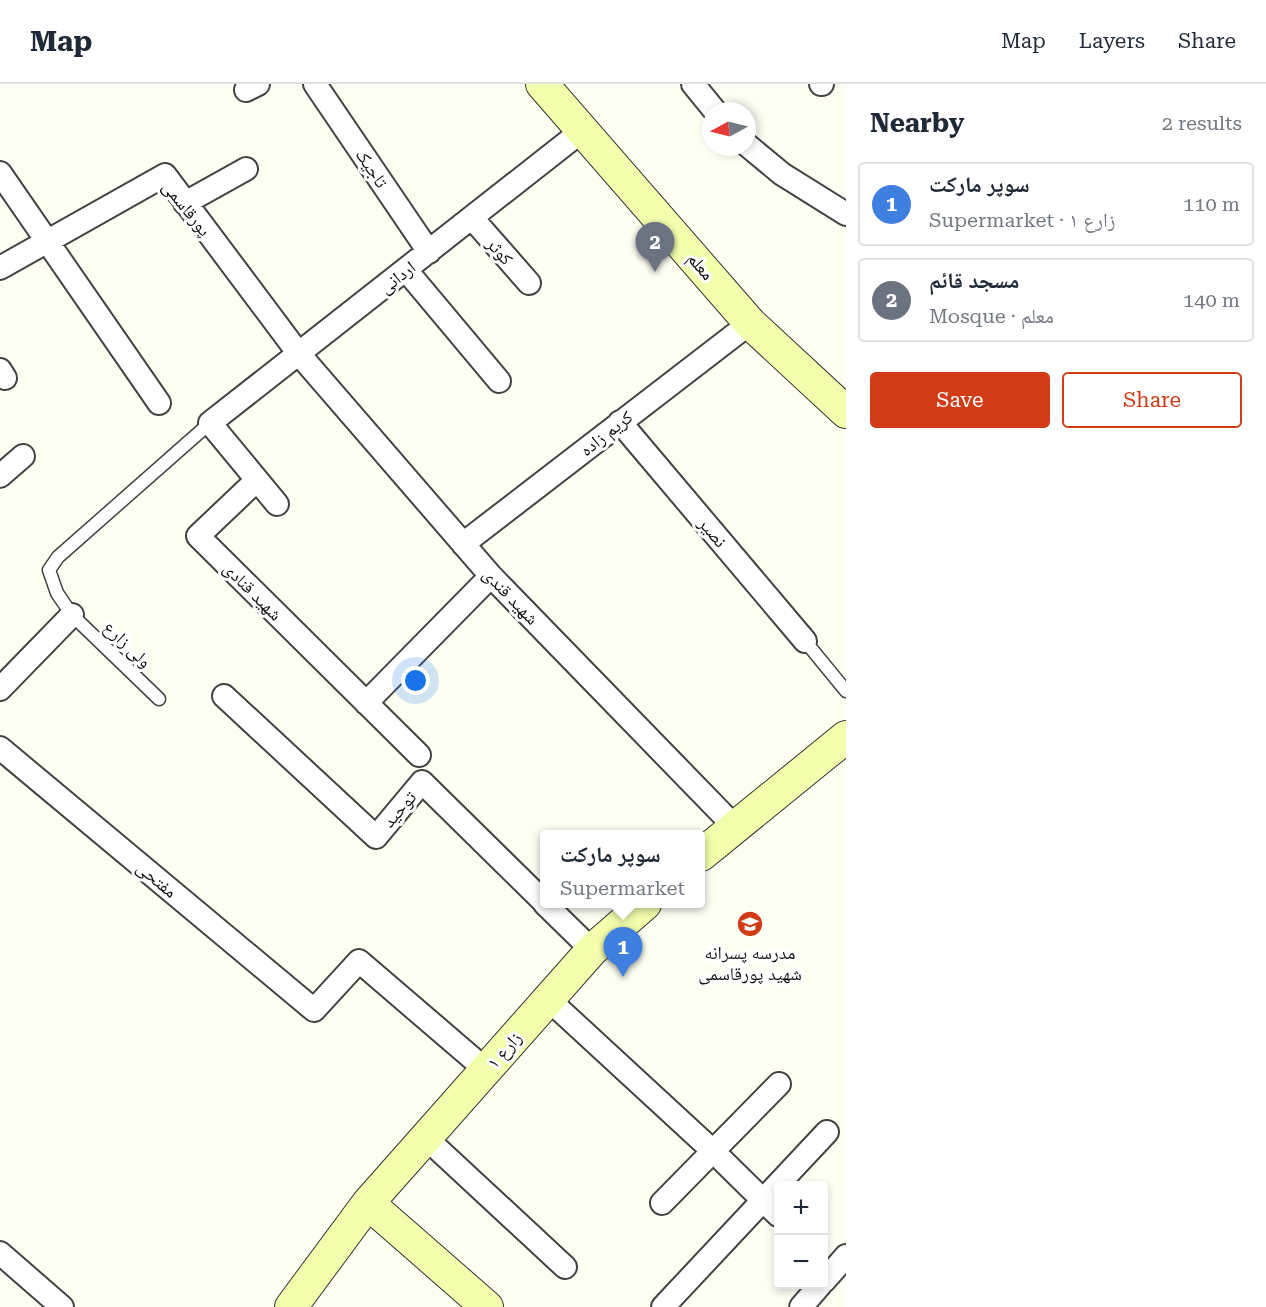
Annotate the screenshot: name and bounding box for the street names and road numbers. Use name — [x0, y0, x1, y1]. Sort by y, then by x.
street label: تاجیک — [351, 144, 393, 192]
street label: پورقاسمی — [157, 176, 216, 241]
street label: کوثر — [482, 232, 518, 269]
street label: معلم — [682, 248, 719, 285]
street label: اردانی — [375, 256, 420, 298]
street label: کریم زاده — [575, 406, 638, 462]
street label: نصیر — [694, 512, 732, 552]
street label: شهید قنادی — [219, 557, 287, 625]
street label: شهید قندی — [478, 563, 543, 629]
street label: ولی زارع — [99, 616, 156, 672]
street label: توحید — [378, 787, 421, 832]
street label: مفتحی — [132, 856, 181, 903]
street label: زارع ۱ — [482, 1027, 526, 1073]

